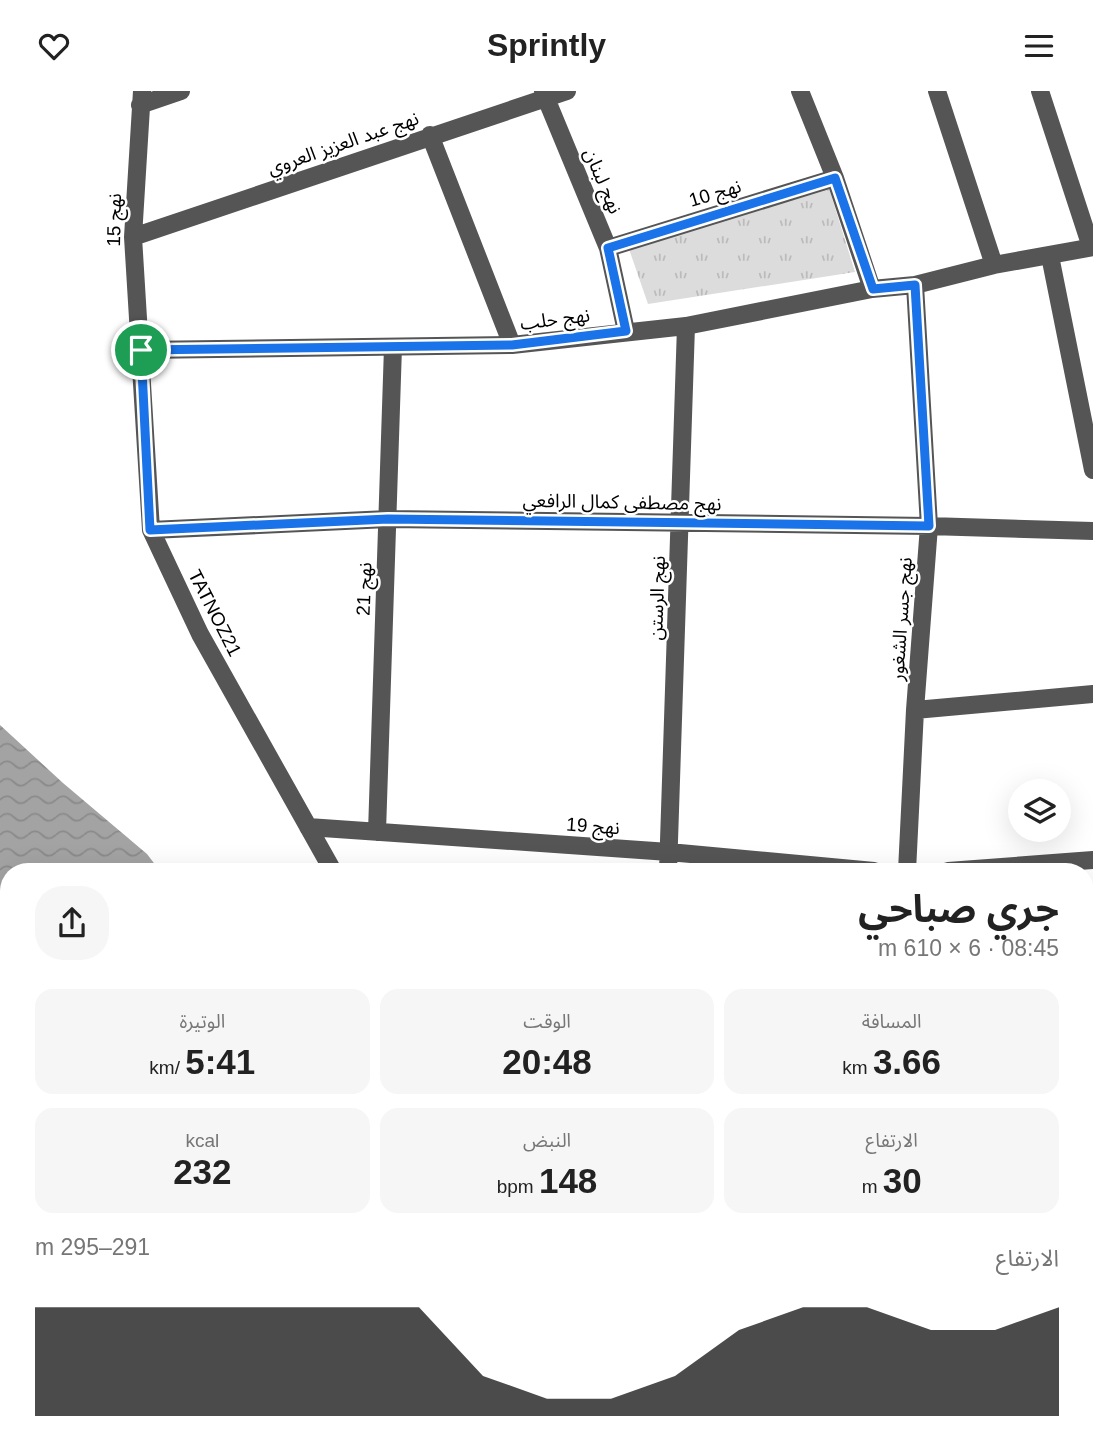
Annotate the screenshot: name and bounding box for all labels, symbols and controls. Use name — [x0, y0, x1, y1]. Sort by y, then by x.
icon: heart — [35, 27, 73, 65]
text: Sprintly — [487, 27, 606, 63]
icon: menu — [1020, 27, 1058, 65]
street label: نهج عبد العزيز العروي — [265, 107, 423, 183]
street label: نهج لبنان — [576, 145, 626, 218]
street label: نهج 10 — [686, 175, 745, 215]
street label: نهج 15 — [103, 193, 129, 247]
street label: نهج حلب — [519, 304, 592, 338]
pin — [111, 320, 171, 380]
icon: arrive — [122, 331, 160, 369]
street label: نهج مصطفى كمال الرافعي — [522, 490, 722, 519]
street label: نهج الرستن — [645, 555, 673, 641]
street label: نهج جسر الشغور — [886, 556, 920, 683]
street label: نهج 21 — [353, 562, 379, 616]
street label: TATNOZ21 — [184, 566, 246, 660]
map controls — [1008, 779, 1071, 842]
button: layers — [1008, 779, 1071, 842]
street label: نهج 19 — [565, 814, 620, 842]
button: share — [35, 886, 109, 960]
text: جري صباحي — [858, 888, 1059, 930]
text: 08:45 · 6 × 610 m — [878, 935, 1059, 961]
text: الوتيرة — [180, 1011, 225, 1032]
text: الوقت — [523, 1011, 571, 1032]
text: المسافة — [862, 1011, 922, 1032]
text: 5:41 — [185, 1042, 255, 1081]
text: 20:48 — [502, 1042, 592, 1081]
text: 3.66 — [873, 1042, 941, 1081]
text: /km — [149, 1057, 185, 1078]
text: km — [842, 1057, 873, 1078]
text: kcal — [185, 1130, 219, 1151]
text: النبض — [523, 1130, 571, 1151]
text: الارتفاع — [866, 1130, 918, 1151]
text: 232 — [173, 1152, 232, 1191]
text: 148 — [539, 1161, 597, 1200]
text: 30 — [883, 1161, 922, 1200]
text: bpm — [497, 1176, 539, 1197]
text: m — [862, 1176, 883, 1197]
text: 291–295 m — [35, 1234, 150, 1260]
text: الارتفاع — [996, 1245, 1059, 1271]

